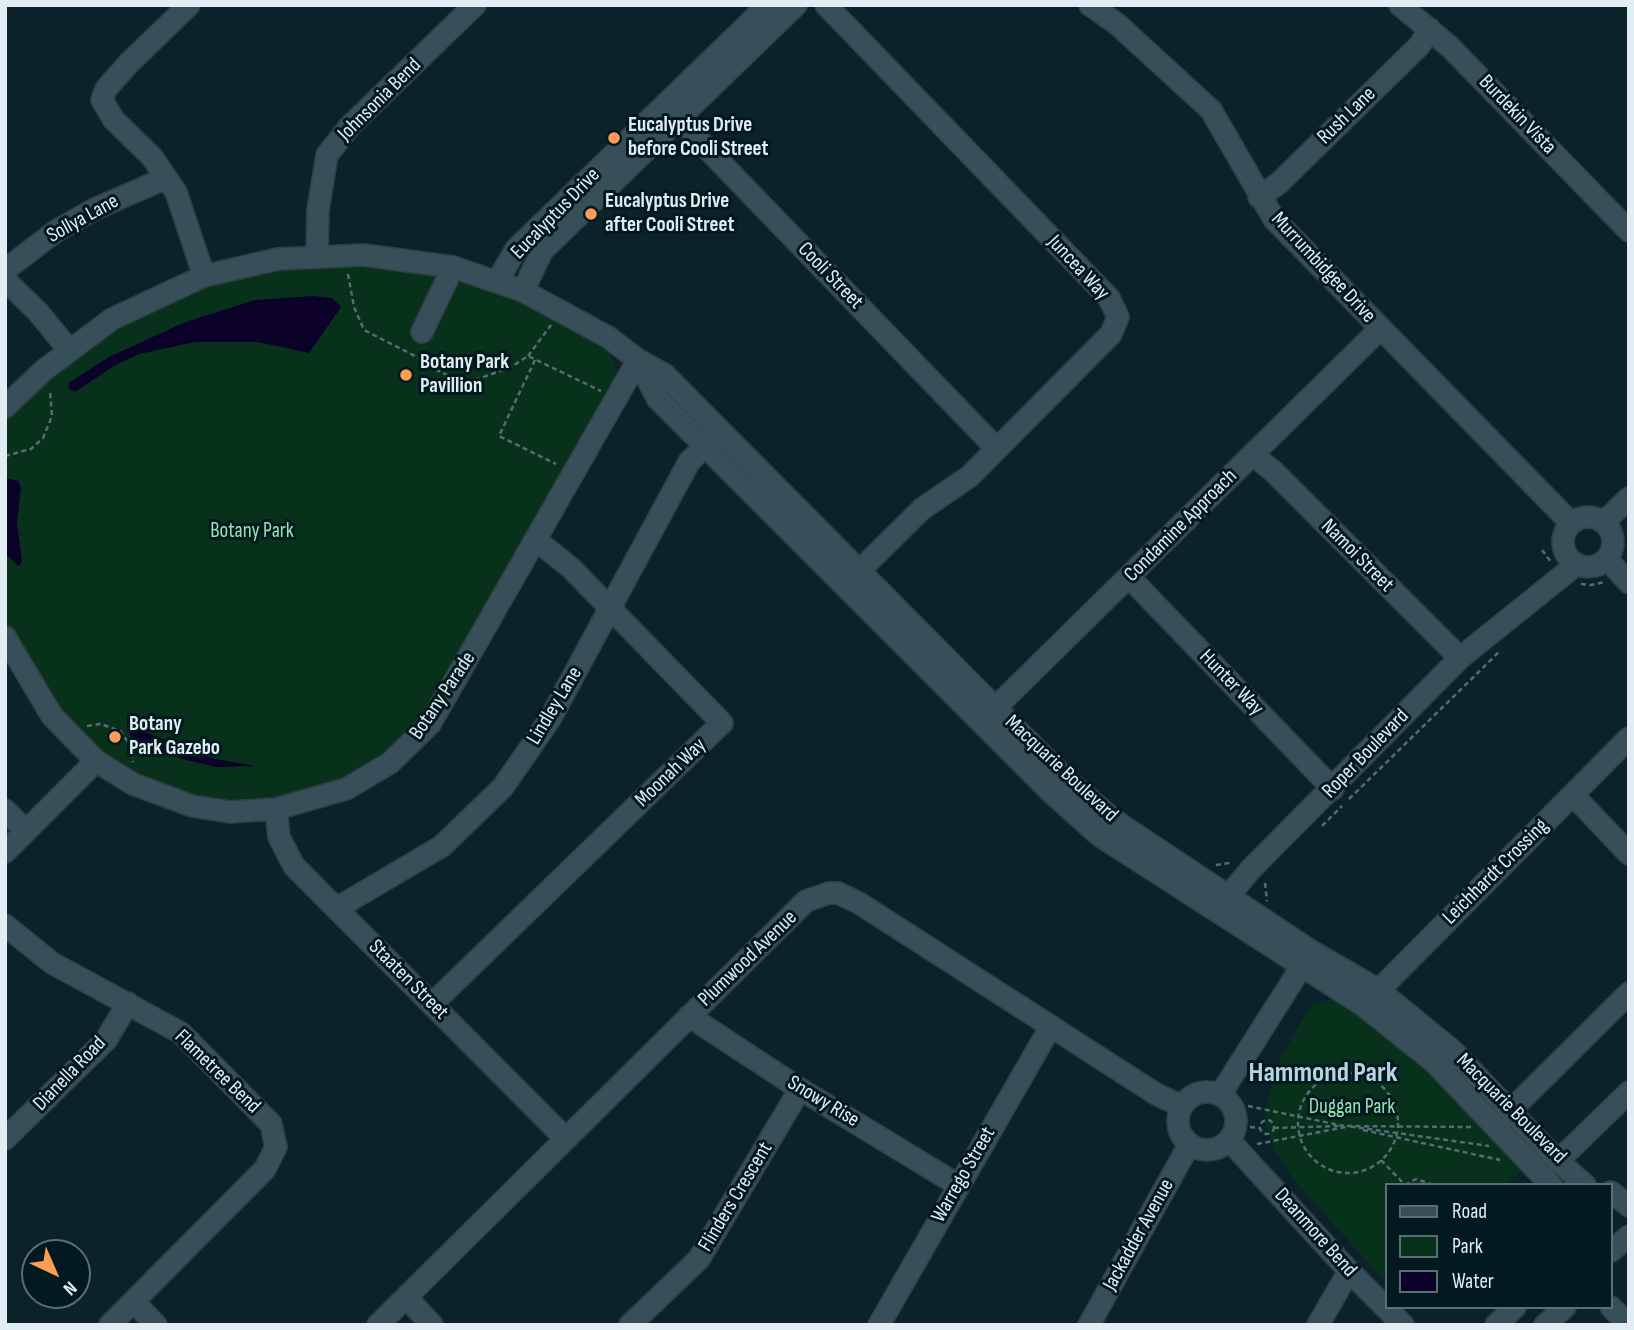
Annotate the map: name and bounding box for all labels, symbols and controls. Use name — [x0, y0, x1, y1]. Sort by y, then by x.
street label: Johnsonia Bend — [333, 53, 427, 147]
street label: Burdekin Vista — [1473, 70, 1561, 160]
street label: Rush Lane — [1312, 82, 1382, 150]
place label: Eucalyptus Drive before Cooli Street — [628, 113, 768, 163]
marker: Eucalyptus Drive before Cooli Street — [606, 130, 622, 146]
street label: Eucalyptus Drive — [506, 163, 606, 265]
street label: Sollya Lane — [43, 189, 123, 249]
place label: Eucalyptus Drive after Cooli Street — [605, 189, 734, 239]
marker: Eucalyptus Drive after Cooli Street — [583, 206, 599, 222]
street label: Murrumbidgee Drive — [1265, 207, 1381, 329]
street label: Juncea Way — [1042, 230, 1114, 306]
street label: Cooli Street — [792, 237, 868, 315]
place label: Botany Park Pavillion — [420, 350, 509, 400]
marker: Botany Park Pavillion — [398, 367, 414, 383]
street label: Condamine Approach — [1119, 464, 1243, 588]
street label: Namoi Street — [1315, 514, 1399, 598]
park label: Botany Park — [210, 519, 294, 545]
street label: Hunter Way — [1194, 645, 1268, 721]
street label: Botany Parade — [404, 647, 482, 745]
street label: Lindley Lane — [522, 663, 588, 749]
street label: Roper Boulevard — [1317, 704, 1415, 804]
street label: Macquarie Boulevard — [999, 710, 1123, 828]
place label: Botany Park Gazebo — [129, 712, 220, 762]
marker: Botany Park Gazebo — [107, 729, 123, 745]
street label: Moonah Way — [630, 733, 712, 813]
street label: Leichhardt Crossing — [1438, 814, 1554, 930]
street label: Plumwood Avenue — [693, 906, 803, 1012]
street label: Staaten Street — [363, 935, 453, 1025]
street label: Flametree Bend — [169, 1025, 265, 1119]
street label: Dianella Road — [28, 1031, 112, 1117]
street label: Macquarie Boulevard — [1451, 1049, 1571, 1169]
district label: Hammond Park — [1248, 1057, 1398, 1091]
street label: Snowy Rise — [782, 1071, 864, 1133]
park label: Duggan Park — [1309, 1095, 1395, 1121]
street label: Warrego Street — [927, 1123, 1001, 1227]
street label: Flinders Crescent — [694, 1138, 778, 1256]
street label: Jackadder Avenue — [1098, 1175, 1180, 1295]
street label: Deanmore Bend — [1268, 1183, 1362, 1283]
legend — [1386, 1183, 1613, 1309]
text: Road — [1452, 1199, 1487, 1224]
text: Park — [1452, 1234, 1483, 1259]
north arrow — [21, 1239, 91, 1309]
text: Water — [1452, 1269, 1494, 1294]
text: N — [58, 1276, 81, 1300]

